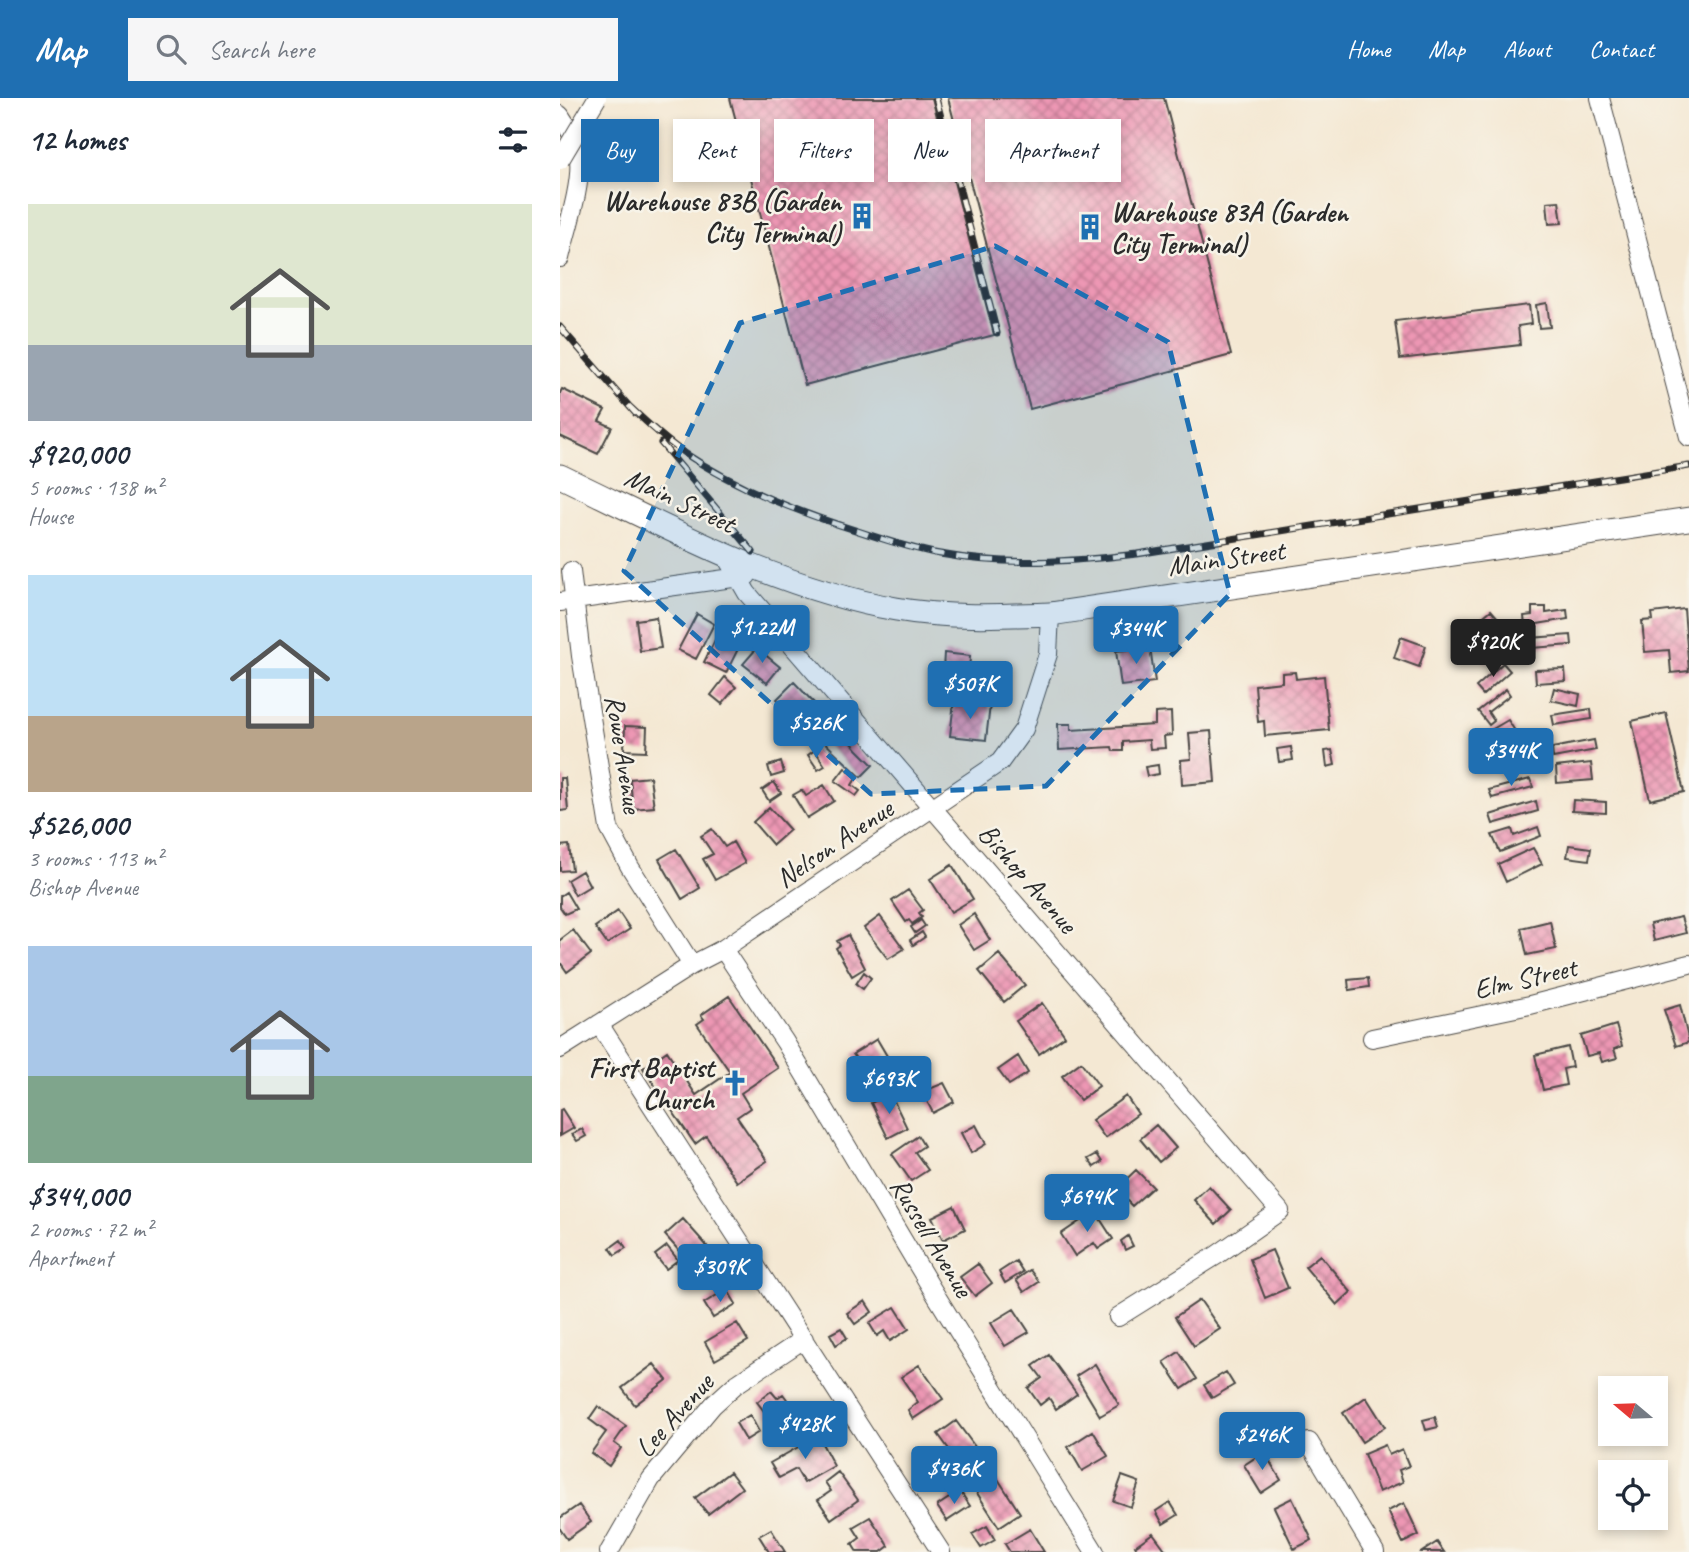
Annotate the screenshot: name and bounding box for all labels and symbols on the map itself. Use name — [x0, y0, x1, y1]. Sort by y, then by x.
place label: Warehouse 83B (Garden City Terminal) — [604, 183, 843, 251]
place label: Warehouse 83A (Garden City Terminal) — [1111, 194, 1350, 262]
building icon: Warehouse 83B (Garden City Terminal) — [847, 201, 877, 231]
building icon: Warehouse 83A (Garden City Terminal) — [1075, 212, 1105, 242]
street label: Main Street — [619, 459, 743, 542]
street label: Main Street — [1165, 532, 1289, 584]
pin: $1.22M — [705, 606, 819, 665]
pin: $344K — [1087, 606, 1185, 666]
pin: $920K — [1444, 620, 1542, 679]
pin: $507K — [921, 662, 1019, 721]
street label: Rowe Avenue — [597, 692, 651, 817]
pin: $526K — [767, 700, 865, 760]
pin: $344K — [1462, 728, 1560, 788]
street label: Nelson Avenue — [769, 790, 901, 895]
street label: Bishop Avenue — [971, 816, 1086, 941]
street label: Elm Street — [1470, 949, 1582, 1007]
place label: First Baptist Church — [589, 1050, 717, 1117]
pin: $693K — [840, 1056, 938, 1116]
church icon: First Baptist Church — [720, 1068, 750, 1098]
street label: Russell Avenue — [883, 1171, 982, 1305]
pin: $694K — [1038, 1174, 1136, 1234]
pin: $309K — [671, 1244, 769, 1304]
street label: Lee Avenue — [627, 1364, 722, 1464]
north arrow — [1598, 1376, 1668, 1446]
pin: $428K — [756, 1402, 854, 1461]
pin: $246K — [1213, 1412, 1311, 1472]
pin: $436K — [905, 1446, 1003, 1506]

